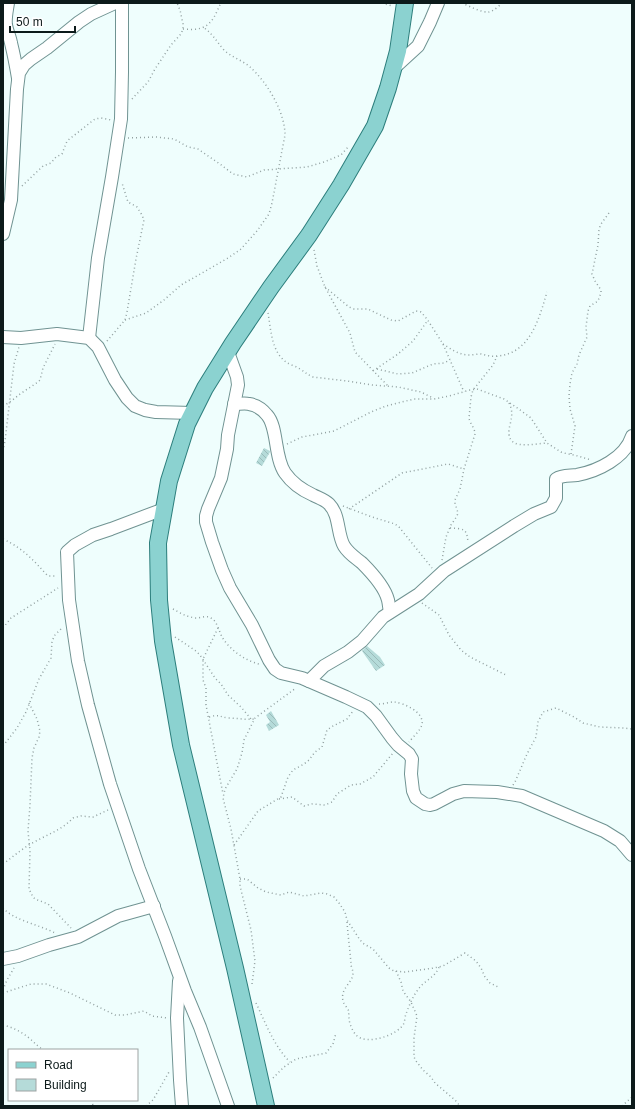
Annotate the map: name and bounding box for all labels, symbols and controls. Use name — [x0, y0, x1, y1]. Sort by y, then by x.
scale bar — [10, 8, 75, 34]
text: 50 m — [16, 15, 43, 29]
legend — [8, 1049, 138, 1101]
text: Road — [44, 1058, 73, 1072]
text: Building — [44, 1078, 87, 1092]

